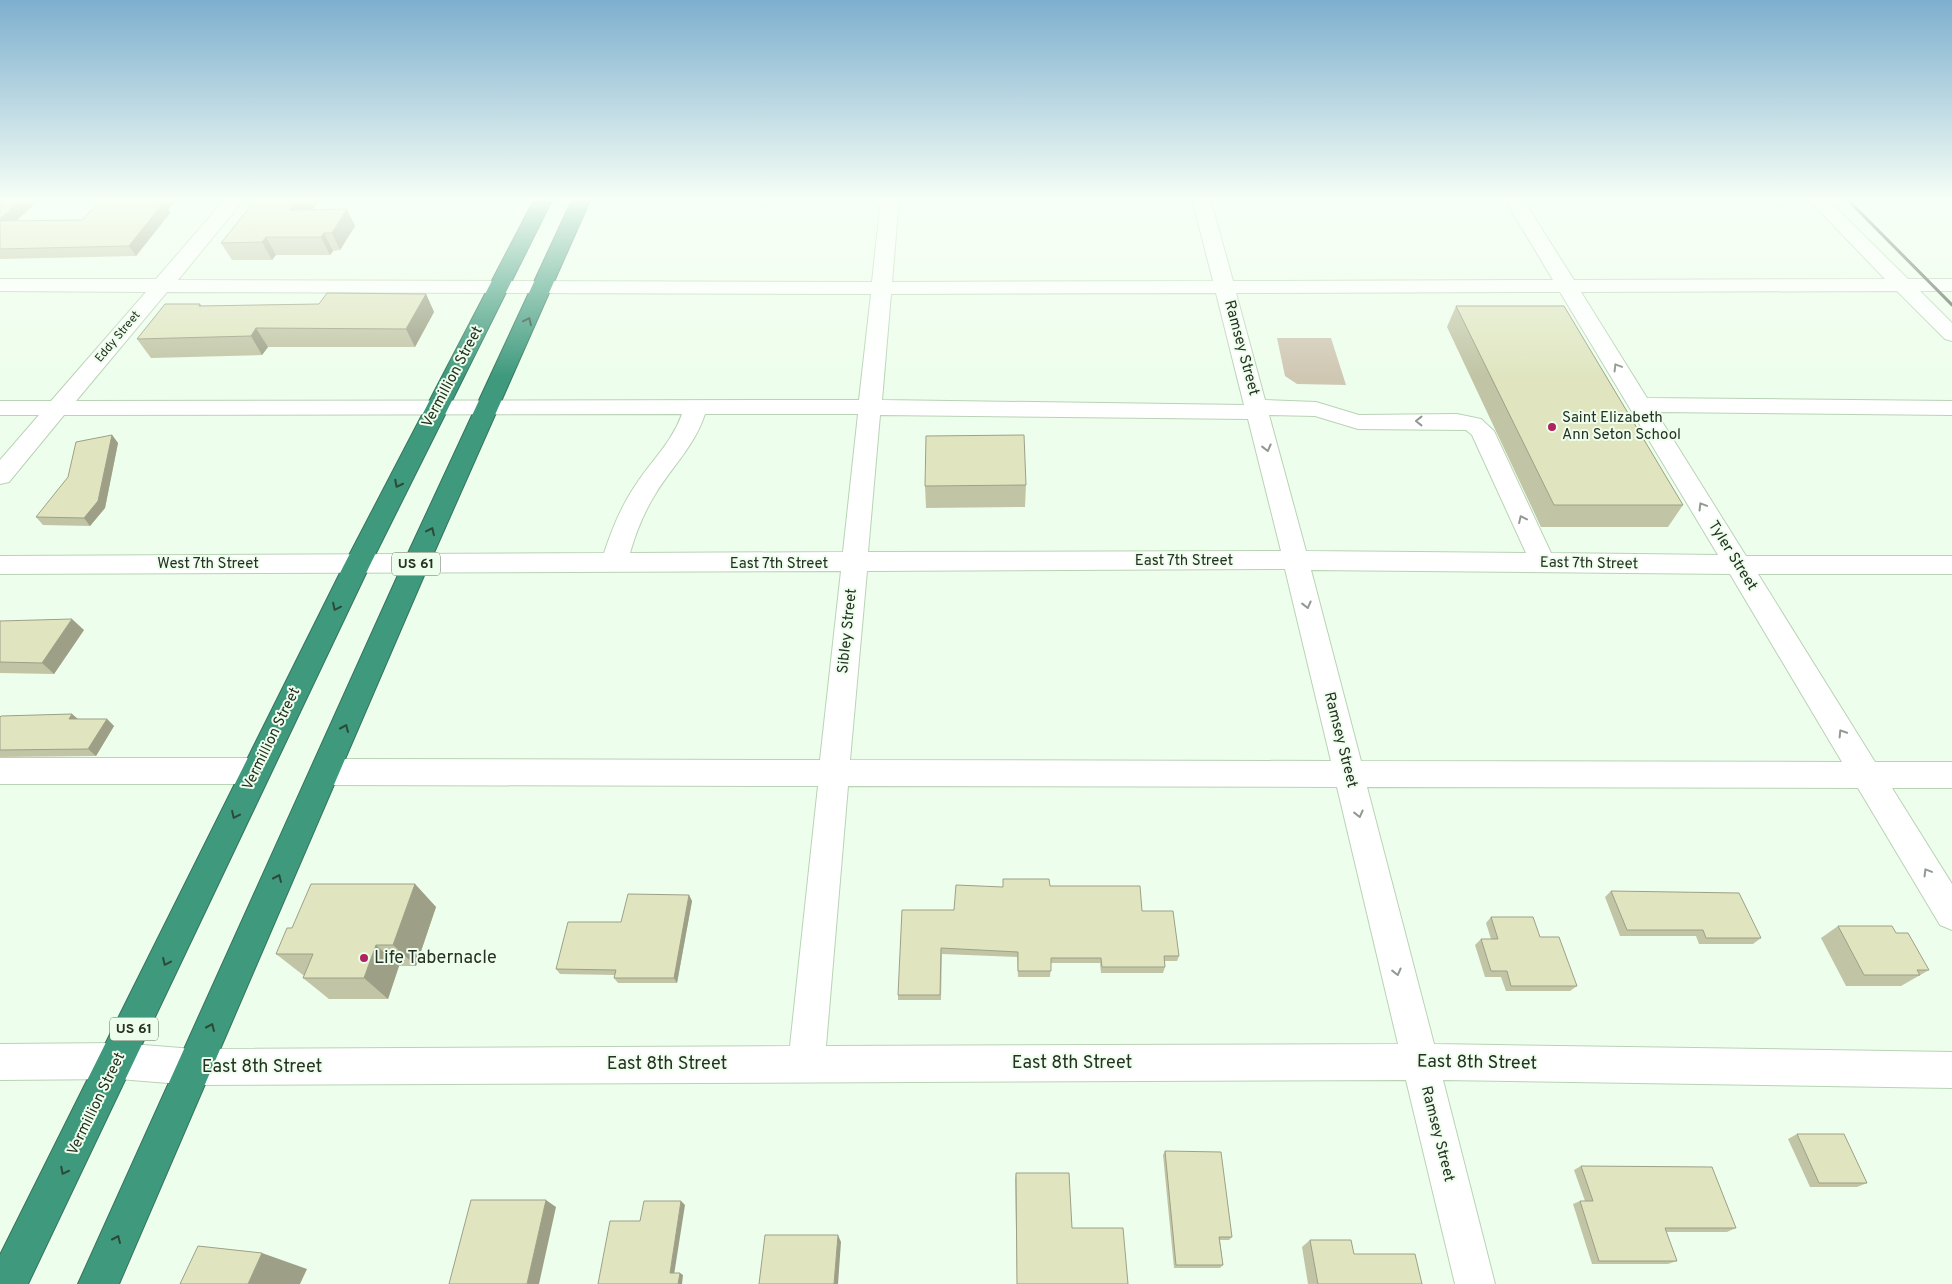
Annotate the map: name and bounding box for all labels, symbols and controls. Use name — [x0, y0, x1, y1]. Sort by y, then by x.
street label: Ramsey Street — [1219, 298, 1263, 398]
street label: Eddy Street — [92, 308, 144, 366]
one-way arrow — [521, 317, 532, 326]
street label: Vermillion Street — [418, 323, 488, 431]
one-way arrow — [1614, 363, 1624, 372]
place label: Saint Elizabeth Ann Seton School — [1562, 409, 1681, 445]
one-way arrow — [1414, 416, 1422, 426]
marker: Saint Elizabeth Ann Seton School — [1546, 421, 1558, 433]
one-way arrow — [1261, 443, 1272, 452]
one-way arrow — [394, 479, 404, 488]
one-way arrow — [1698, 502, 1708, 511]
one-way arrow — [1518, 515, 1529, 524]
street label: Tyler Street — [1703, 518, 1761, 594]
one-way arrow — [425, 527, 436, 536]
road number: US 61 — [392, 552, 440, 576]
street label: East 7th Street — [1135, 552, 1233, 571]
street label: East 7th Street — [1540, 554, 1638, 574]
street label: West 7th Street — [157, 555, 259, 574]
street label: East 7th Street — [730, 555, 828, 574]
street label: Sibley Street — [834, 587, 862, 675]
one-way arrow — [1301, 601, 1312, 610]
one-way arrow — [332, 602, 343, 611]
street label: Vermillion Street — [239, 684, 305, 794]
street label: Ramsey Street — [1319, 690, 1361, 790]
one-way arrow — [338, 724, 349, 733]
one-way arrow — [1839, 730, 1849, 739]
one-way arrow — [231, 810, 241, 819]
one-way arrow — [1353, 810, 1363, 818]
one-way arrow — [1923, 869, 1933, 878]
one-way arrow — [271, 874, 282, 883]
place label: Life Tabernacle — [374, 947, 497, 970]
marker: Life Tabernacle — [358, 952, 370, 964]
one-way arrow — [161, 957, 172, 966]
one-way arrow — [1391, 968, 1402, 977]
road number: US 61 — [110, 1018, 158, 1040]
one-way arrow — [205, 1023, 215, 1032]
street label: Vermillion Street — [64, 1049, 130, 1159]
street label: East 8th Street — [1417, 1050, 1537, 1076]
street label: East 8th Street — [1012, 1052, 1132, 1075]
street label: East 8th Street — [607, 1053, 727, 1076]
street label: East 8th Street — [202, 1056, 322, 1079]
street label: Ramsey Street — [1416, 1084, 1458, 1184]
one-way arrow — [60, 1166, 70, 1175]
one-way arrow — [111, 1235, 122, 1244]

